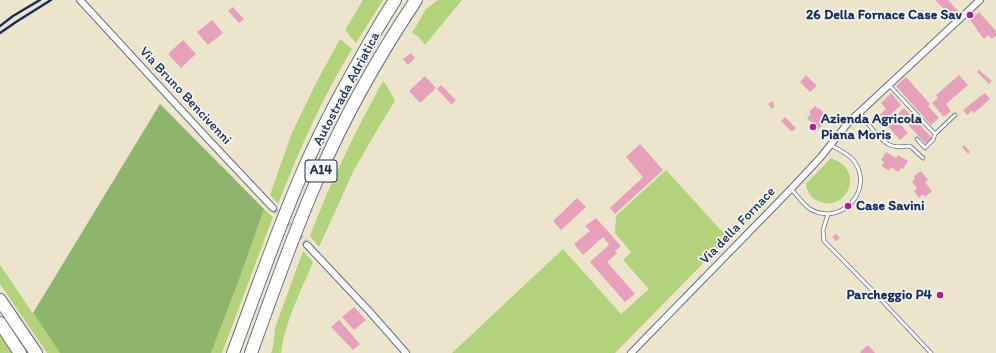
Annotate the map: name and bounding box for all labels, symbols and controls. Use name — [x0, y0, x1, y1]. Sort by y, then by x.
place label: 26 Della Fornace Case Sav — [806, 7, 962, 23]
marker: 26 Della Fornace Case Sav — [965, 10, 975, 20]
street label: Autostrada Adriatica — [310, 29, 384, 149]
street label: Via Bruno Bencivenni — [135, 44, 235, 148]
place label: Azienda Agricola Piana Moris — [821, 111, 922, 144]
marker: Azienda Agricola Piana Moris — [808, 122, 818, 132]
road number: A14 — [305, 160, 337, 182]
street label: Via della Fornace — [697, 184, 779, 268]
place label: Case Savini — [856, 198, 925, 214]
marker: Case Savini — [843, 201, 853, 211]
place label: Parcheggio P4 — [847, 287, 932, 303]
marker: Parcheggio P4 — [935, 290, 945, 300]

